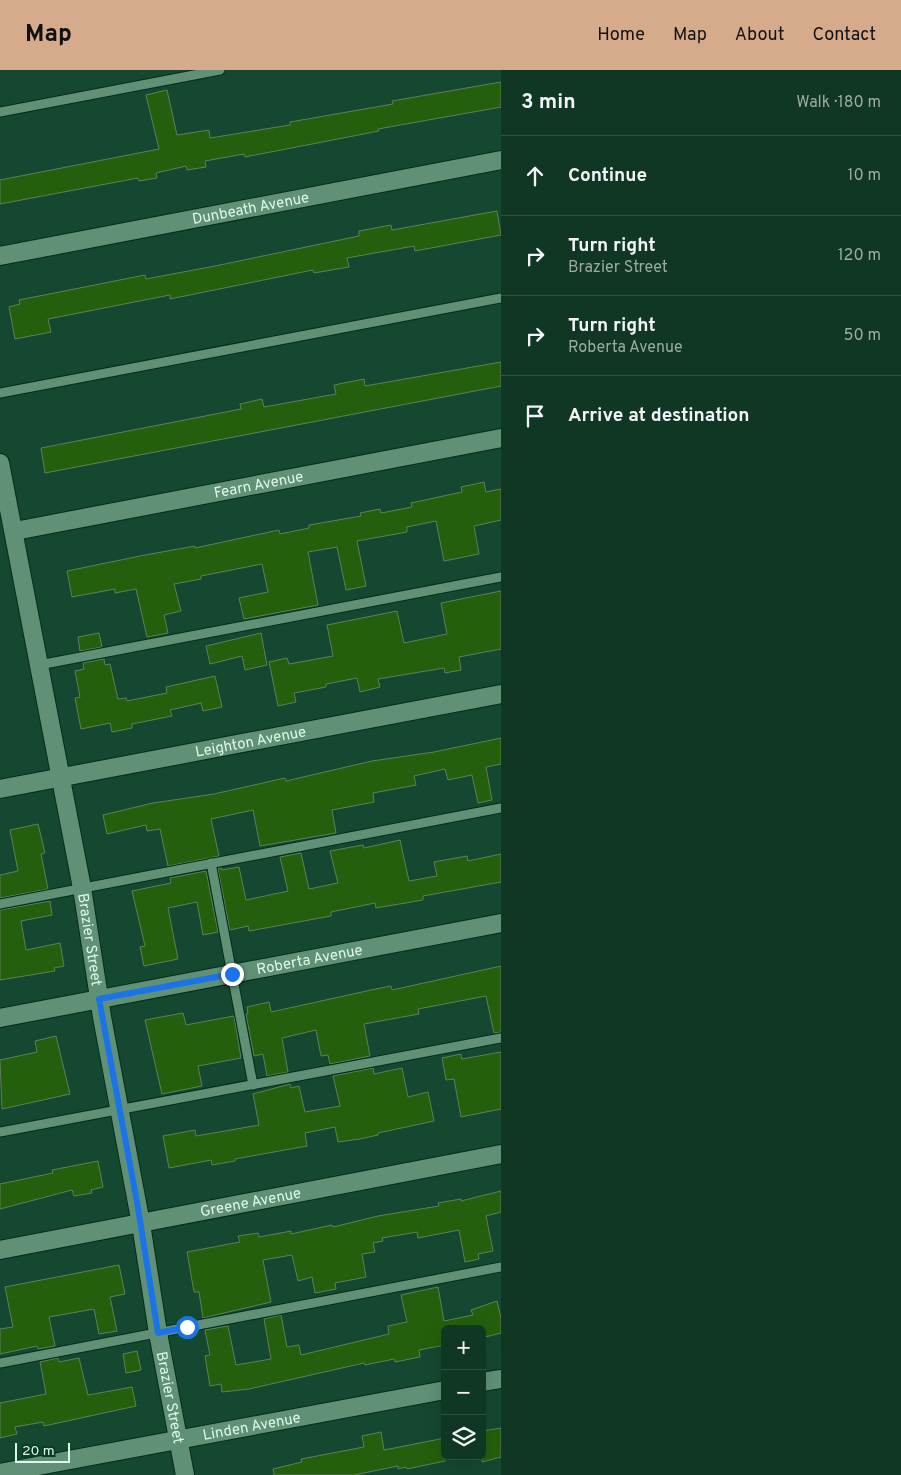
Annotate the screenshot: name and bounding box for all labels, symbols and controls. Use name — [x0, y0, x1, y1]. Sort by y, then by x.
text: Map — [25, 20, 72, 50]
text: Home — [597, 24, 645, 47]
text: Map — [673, 24, 707, 47]
text: About — [735, 24, 784, 47]
text: Contact — [812, 24, 876, 47]
text: 3 min — [521, 89, 576, 116]
text: Walk · 180 m — [796, 93, 881, 113]
icon: ahead — [521, 162, 549, 190]
text: Continue — [568, 164, 647, 188]
text: 10 m — [847, 166, 881, 186]
street label: Dunbeath Avenue — [191, 189, 311, 230]
text: Turn right — [568, 234, 656, 258]
icon: right — [521, 242, 549, 270]
text: 120 m — [838, 246, 881, 266]
text: Brazier Street — [568, 258, 668, 278]
text: Turn right — [568, 314, 656, 338]
icon: right — [521, 322, 549, 350]
text: 50 m — [844, 326, 881, 346]
text: Roberta Avenue — [568, 338, 683, 358]
icon: arrive — [521, 402, 549, 430]
text: Arrive at destination — [568, 404, 749, 428]
street label: Fearn Avenue — [213, 468, 305, 504]
street label: Leighton Avenue — [194, 723, 308, 763]
street label: Brazier Street — [72, 892, 105, 987]
street label: Roberta Avenue — [255, 941, 364, 980]
route end — [221, 963, 244, 986]
street label: Greene Avenue — [199, 1185, 303, 1222]
route start — [176, 1316, 199, 1339]
map controls — [441, 1325, 486, 1460]
button: + — [441, 1325, 486, 1370]
street label: Brazier Street — [151, 1350, 187, 1446]
button: − — [441, 1370, 486, 1415]
street label: Linden Avenue — [201, 1409, 302, 1446]
button: layers — [441, 1415, 486, 1460]
scale bar — [15, 1440, 70, 1463]
text: 20 m — [22, 1443, 55, 1460]

